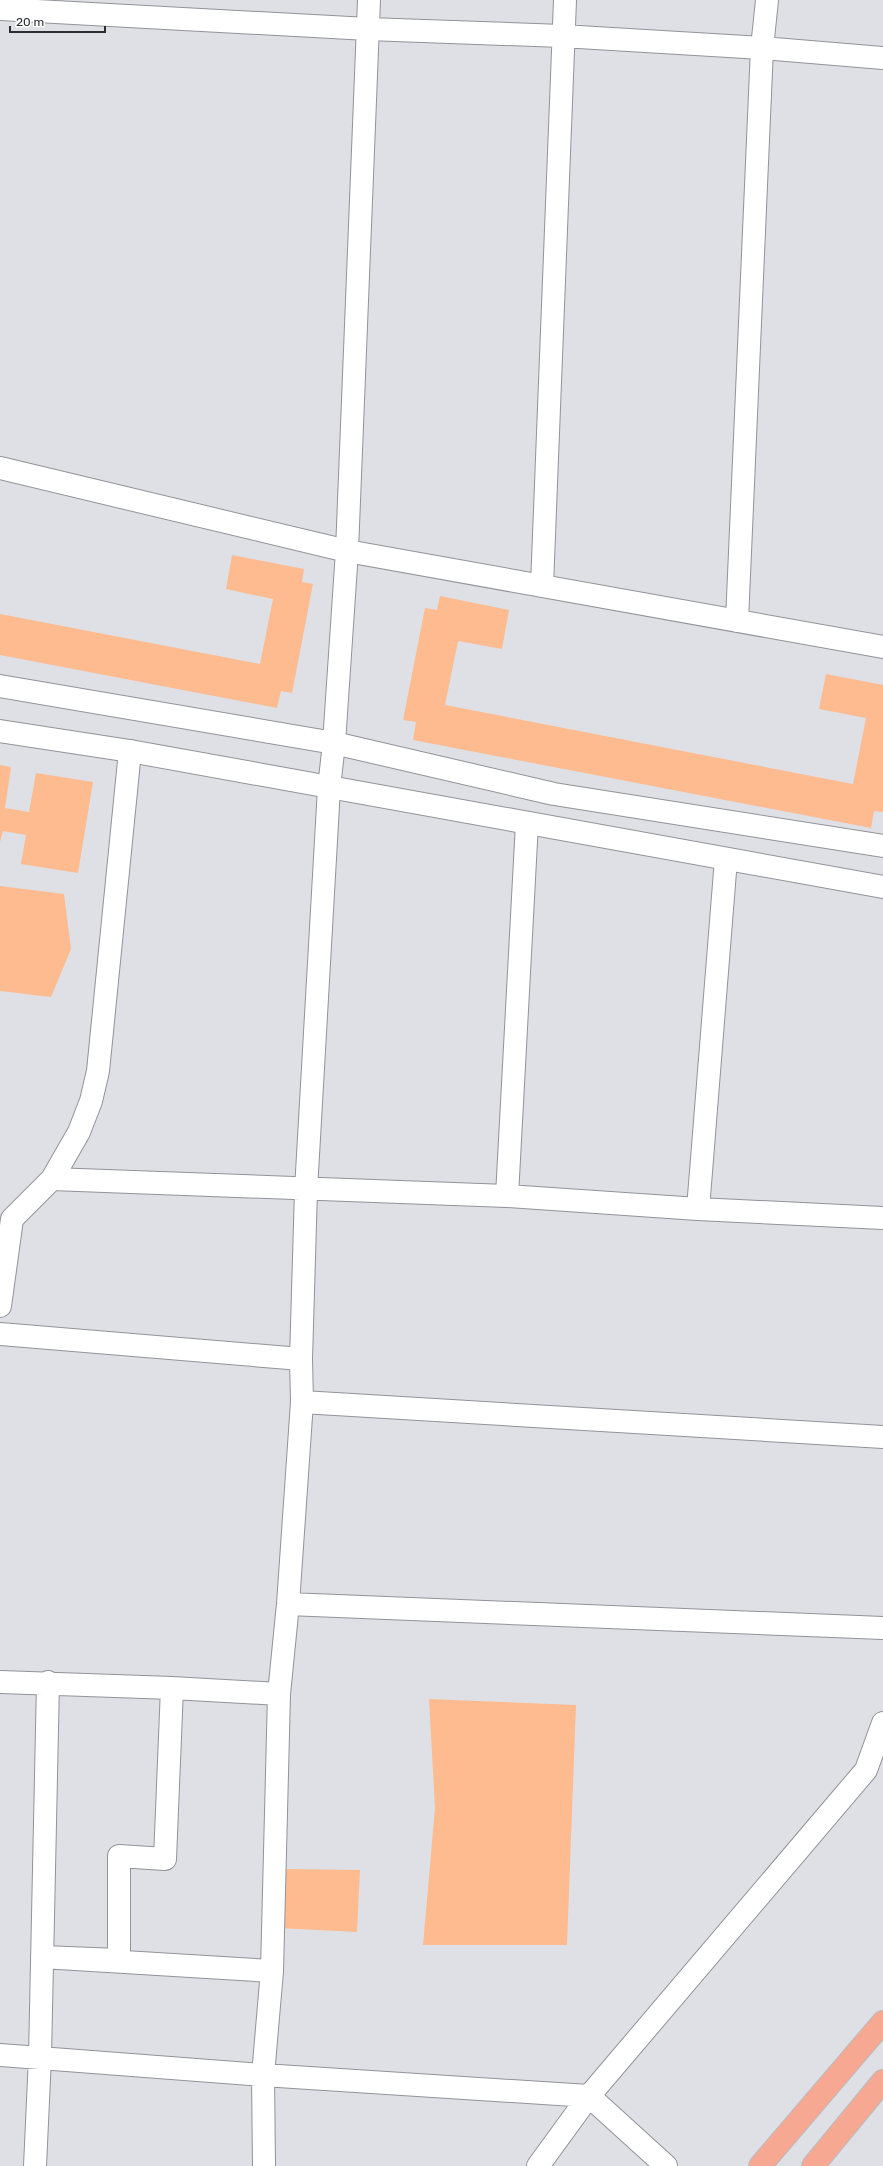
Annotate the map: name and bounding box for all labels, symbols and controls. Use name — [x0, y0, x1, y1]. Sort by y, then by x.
scale bar — [10, 8, 105, 34]
text: 20 m — [16, 15, 44, 29]

